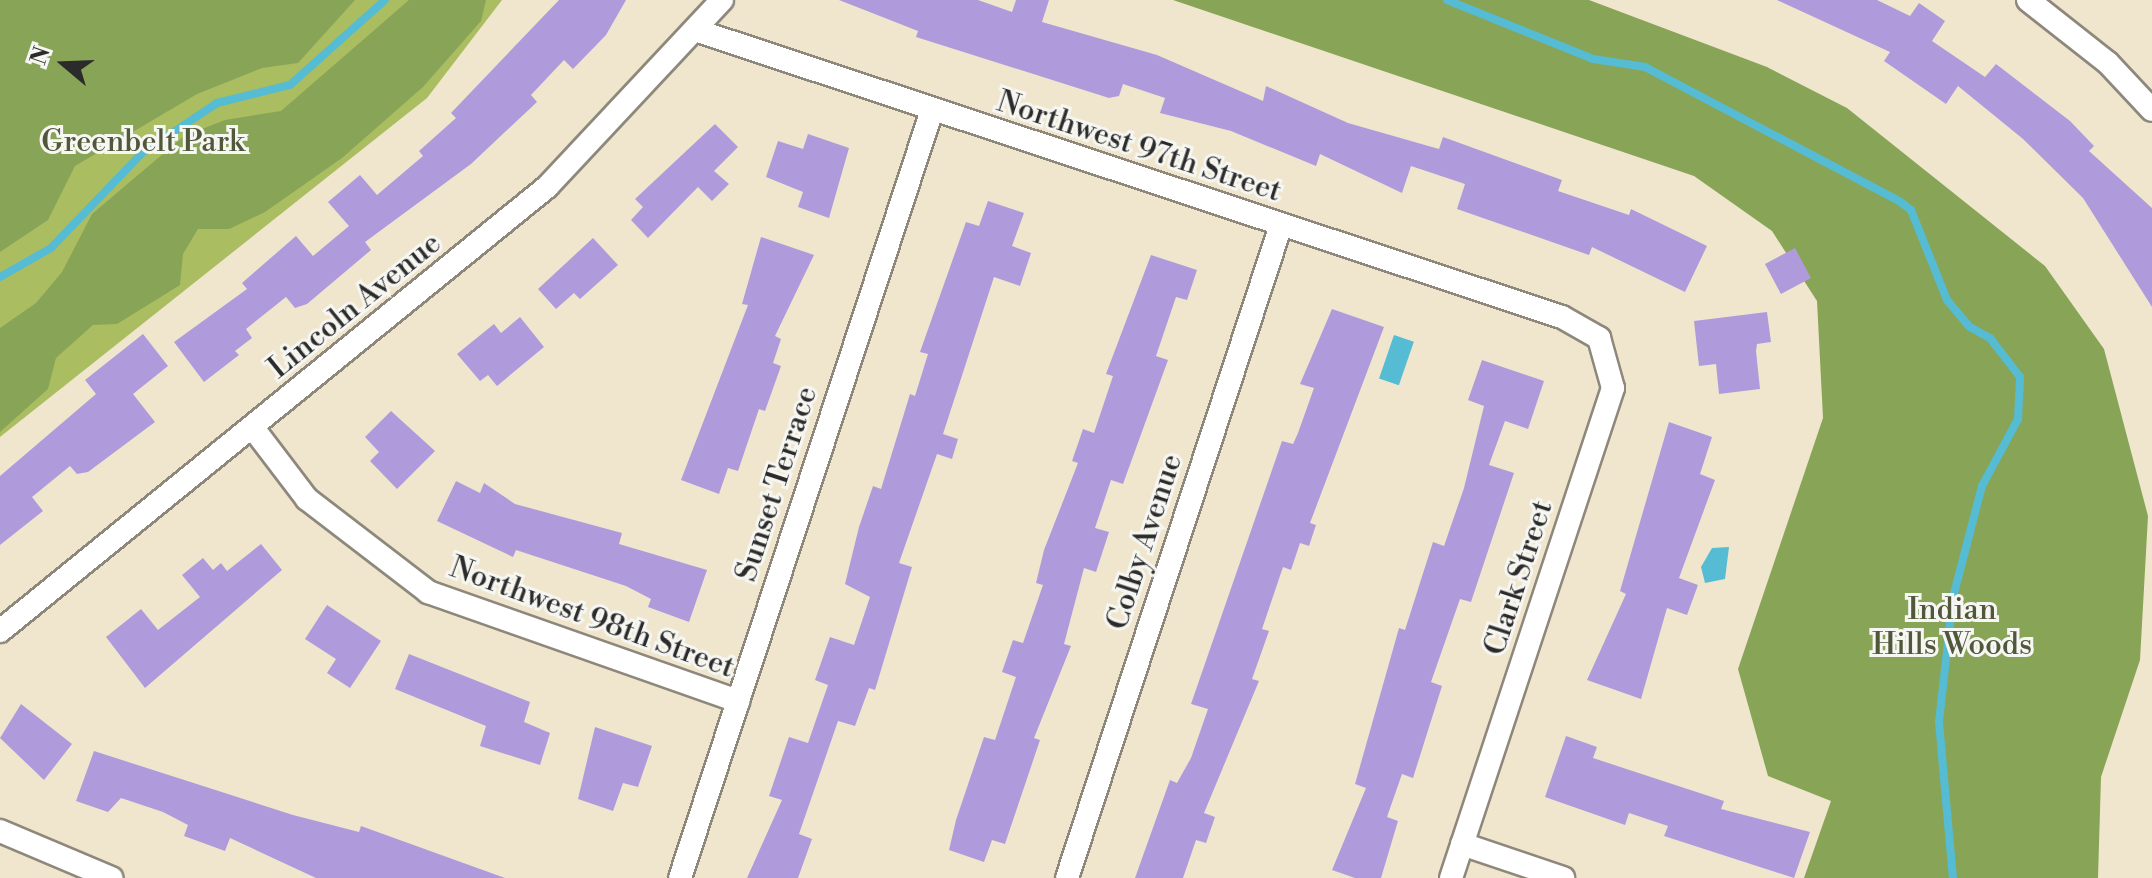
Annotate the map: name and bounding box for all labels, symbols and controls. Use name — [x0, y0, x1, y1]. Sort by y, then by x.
north arrow — [24, 24, 104, 104]
text: N — [25, 43, 56, 69]
street label: Northwest 97th Street — [992, 84, 1286, 210]
park label: Greenbelt Park — [41, 124, 245, 160]
street label: Lincoln Avenue — [262, 225, 448, 387]
street label: Sunset Terrace — [729, 382, 825, 586]
street label: Colby Avenue — [1100, 450, 1190, 634]
street label: Clark Street — [1477, 496, 1561, 660]
street label: Northwest 98th Street — [445, 550, 739, 686]
park label: Indian Hills Woods — [1872, 592, 2032, 662]

